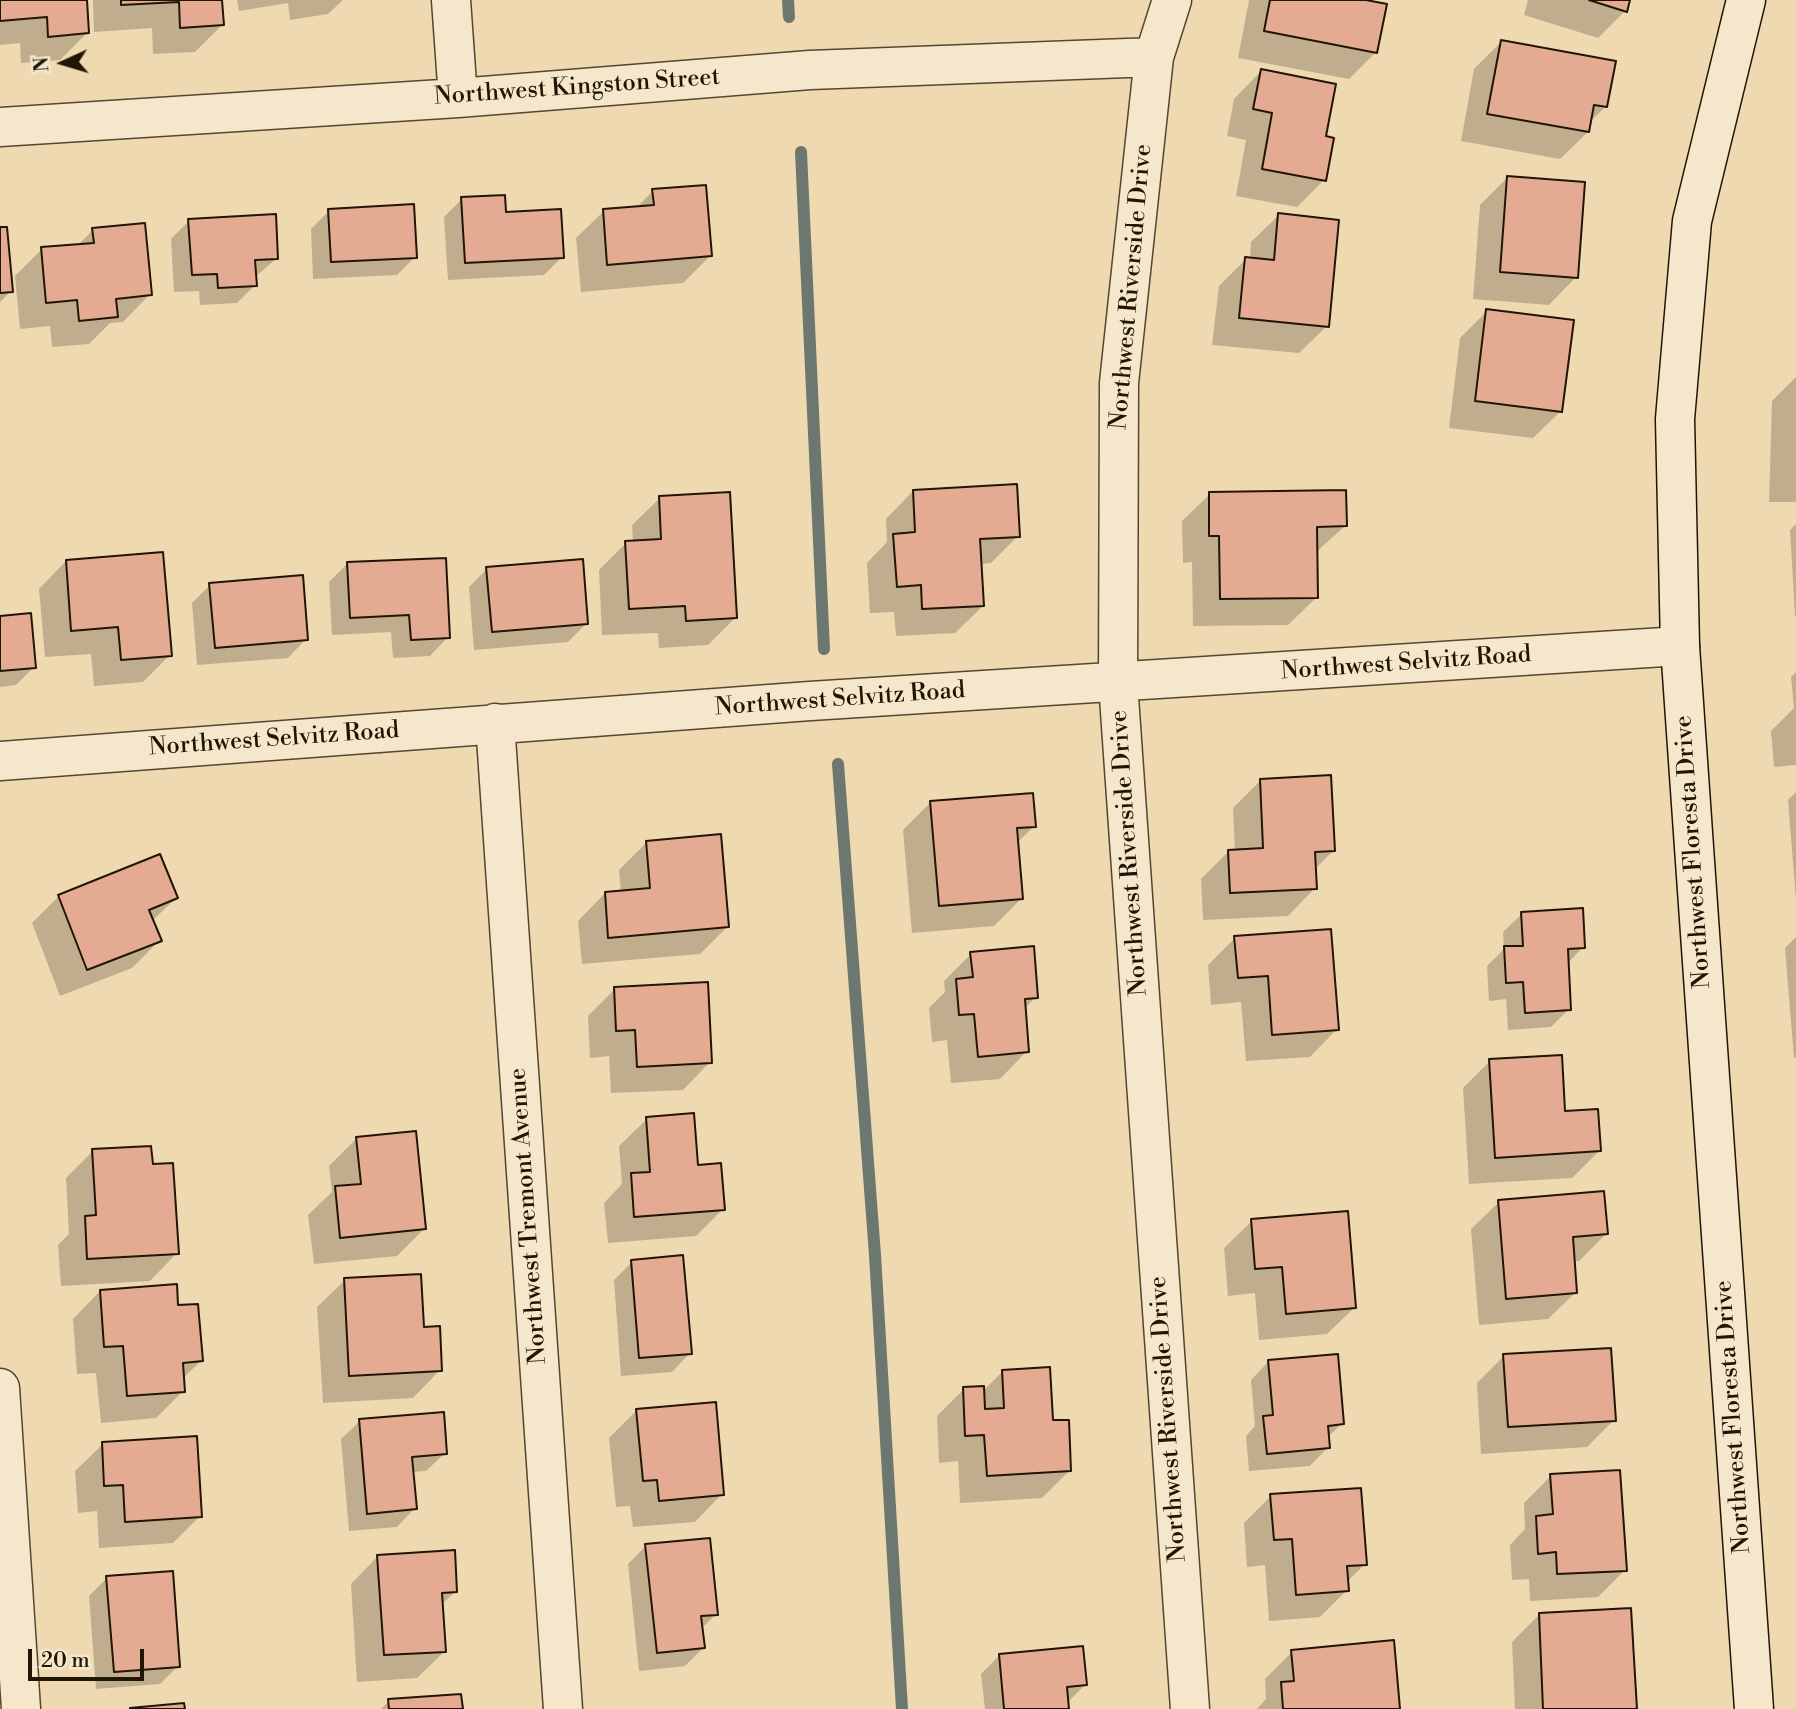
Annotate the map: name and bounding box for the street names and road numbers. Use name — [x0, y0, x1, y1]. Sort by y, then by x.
street label: Northwest Kingston Street — [433, 64, 721, 112]
street label: Northwest Riverside Drive — [1105, 143, 1159, 431]
street label: Northwest Selvitz Road — [1280, 641, 1532, 687]
street label: Northwest Selvitz Road — [714, 677, 966, 723]
street label: Northwest Riverside Drive — [1106, 709, 1154, 997]
street label: Northwest Floresta Drive — [1670, 714, 1718, 990]
street label: Northwest Selvitz Road — [148, 717, 400, 763]
street label: Northwest Tremont Avenue — [504, 1067, 554, 1365]
street label: Northwest Riverside Drive — [1145, 1275, 1193, 1563]
street label: Northwest Floresta Drive — [1710, 1279, 1758, 1555]

